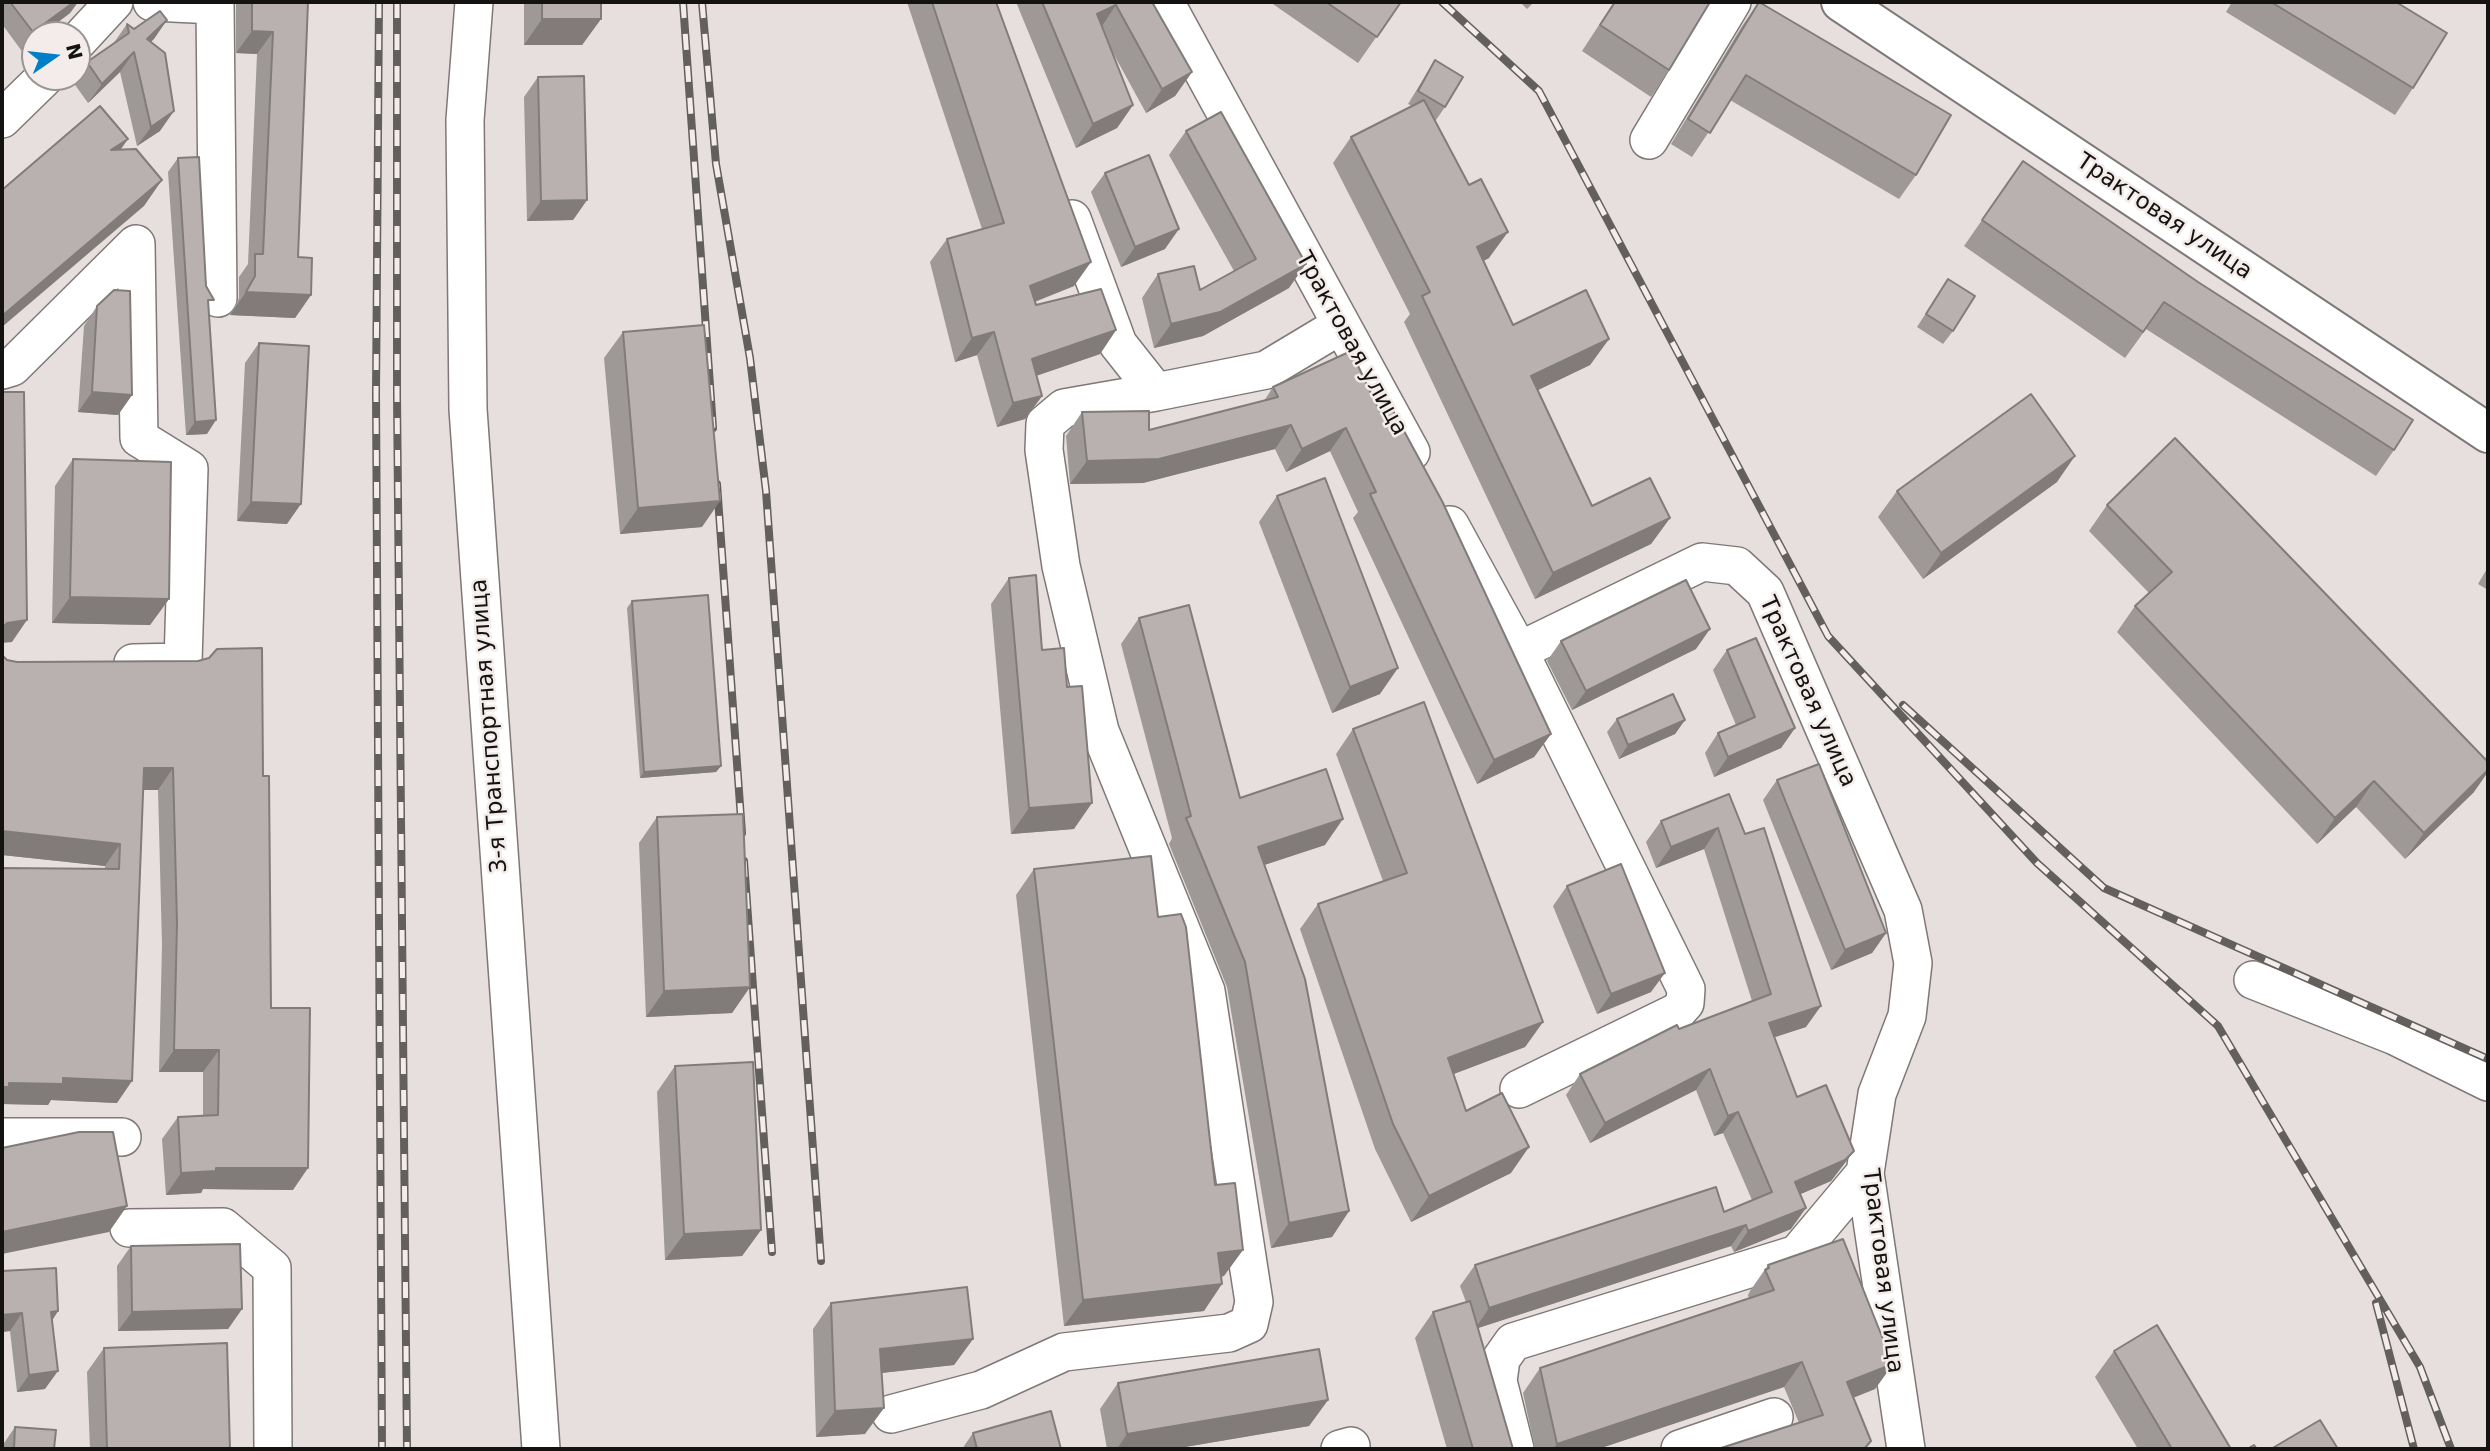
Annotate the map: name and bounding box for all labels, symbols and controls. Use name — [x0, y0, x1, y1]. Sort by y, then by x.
north arrow — [21, 21, 91, 91]
text: N — [62, 41, 87, 62]
street label: Трактовая улица — [2071, 148, 2257, 286]
street label: Трактовая улица — [1289, 247, 1413, 441]
street label: 3-я Транспортная улица — [466, 578, 514, 874]
street label: Трактовая улица — [1753, 592, 1861, 792]
street label: Трактовая улица — [1856, 1167, 1908, 1375]

